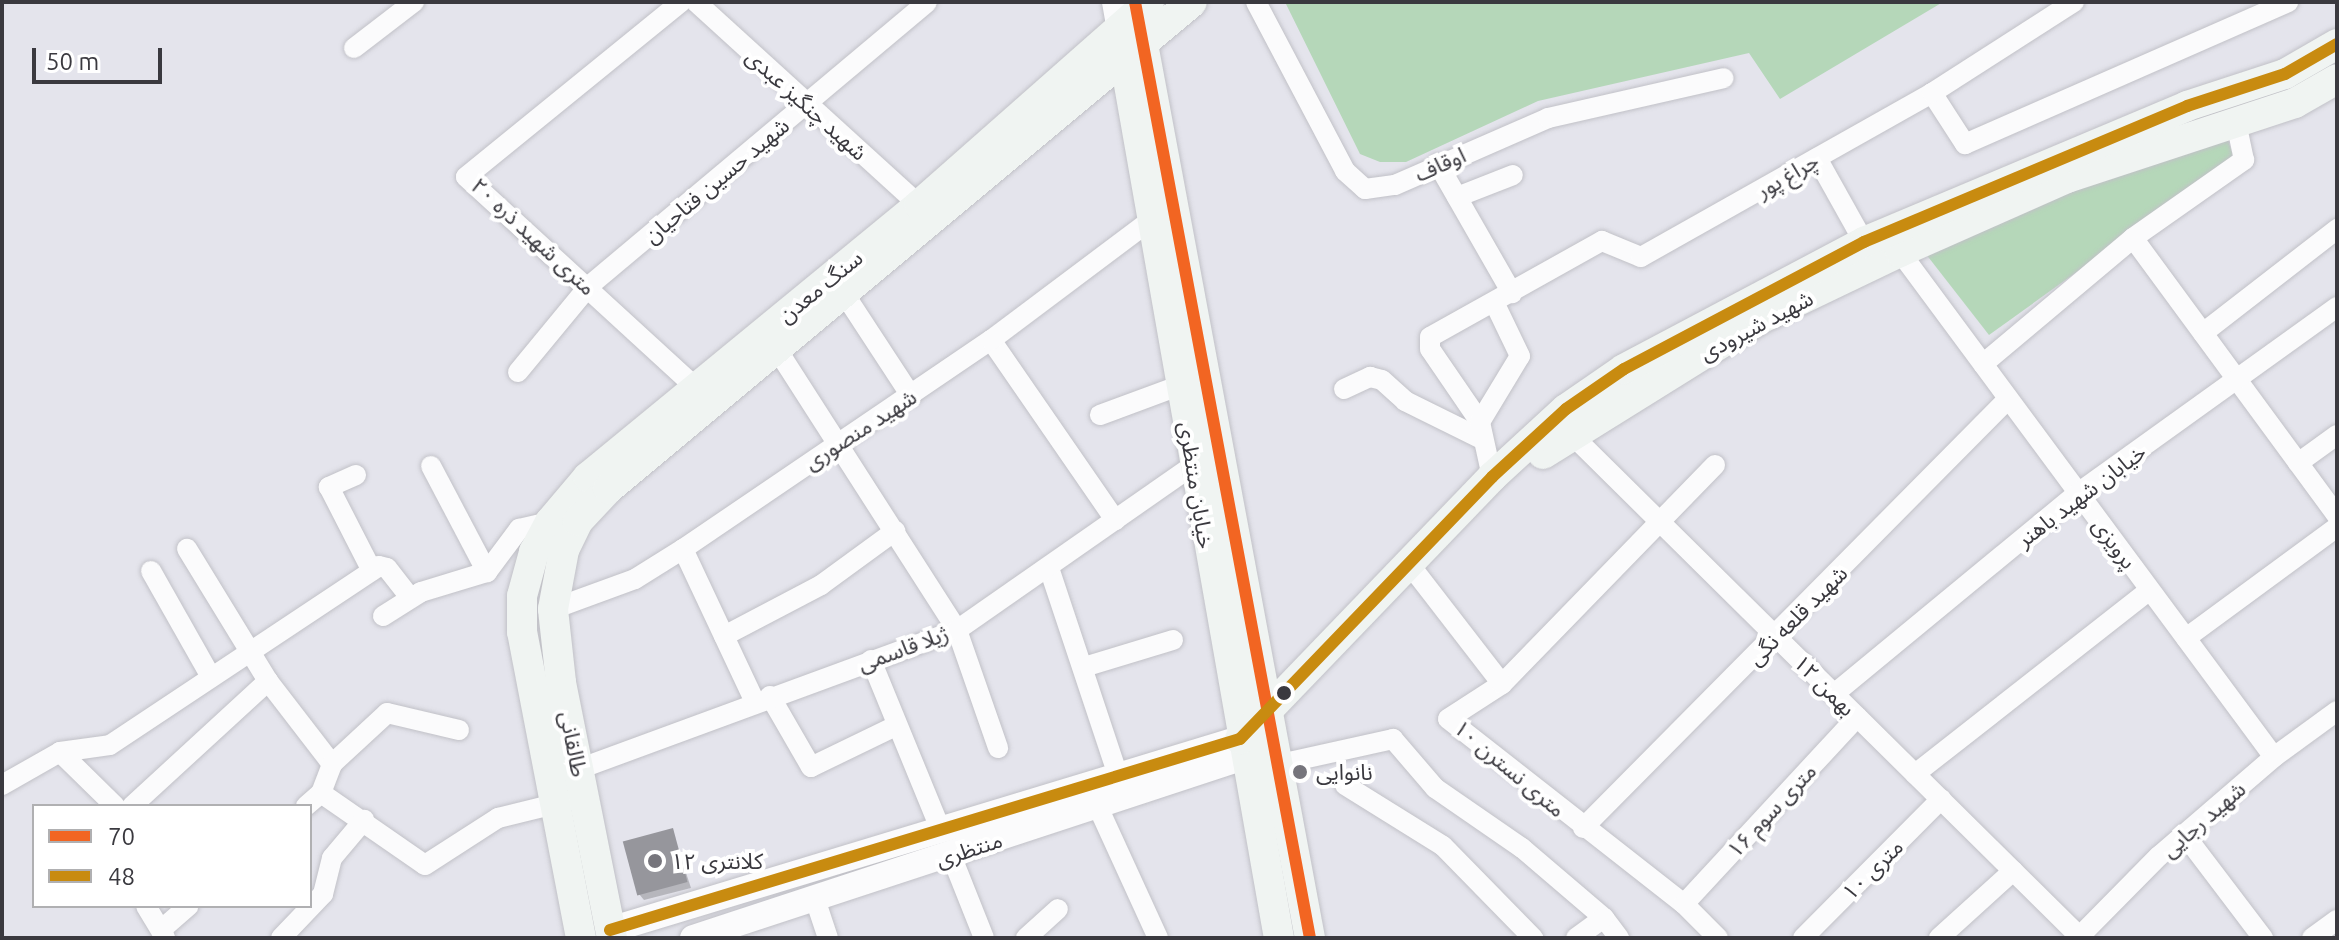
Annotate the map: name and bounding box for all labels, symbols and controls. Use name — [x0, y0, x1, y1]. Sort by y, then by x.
scale bar — [36, 32, 166, 82]
street label: شهید چنگیز عبدی — [741, 43, 873, 165]
text: 50 m — [46, 48, 99, 75]
street label: شهید حسین فتاحیان — [638, 112, 794, 248]
street label: اوقاف — [1410, 141, 1470, 187]
street label: چراغ پور — [1751, 147, 1823, 203]
street label: ۲۰ متری شهید ذره — [466, 172, 602, 300]
street label: سنگ معدن — [772, 244, 868, 328]
street label: شهید شیرودی — [1695, 284, 1817, 366]
street label: شهید منصوری — [799, 383, 921, 475]
street label: خیابان منتظری — [1174, 420, 1220, 550]
street label: خیابان شهید باهنر — [2011, 438, 2151, 552]
street label: پرویزی — [2087, 512, 2143, 574]
street label: شهید قلعه نگی — [1742, 560, 1852, 670]
street label: ژیلا قاسمی — [854, 619, 952, 677]
street label: ۱۲ بهمن — [1789, 649, 1861, 721]
unlabelled marker — [1276, 685, 1292, 701]
street label: طالقانی — [555, 709, 593, 779]
street label: ۱۰ متری نسترن — [1449, 714, 1571, 822]
street label: ۱۶ متری سوم — [1721, 758, 1821, 862]
place label: نانوایی — [1316, 759, 1373, 785]
marker: نانوایی — [1291, 763, 1309, 781]
street label: شهید رجایی — [2156, 775, 2250, 863]
legend — [32, 804, 312, 908]
text: 70 — [108, 823, 135, 850]
street label: منتظری — [932, 826, 1006, 872]
street label: ۱۰ متری — [1836, 833, 1908, 905]
place label: کلانتری ۱۲ — [671, 848, 763, 874]
marker: کلانتری ۱۲ — [646, 852, 664, 870]
text: 48 — [108, 863, 135, 890]

